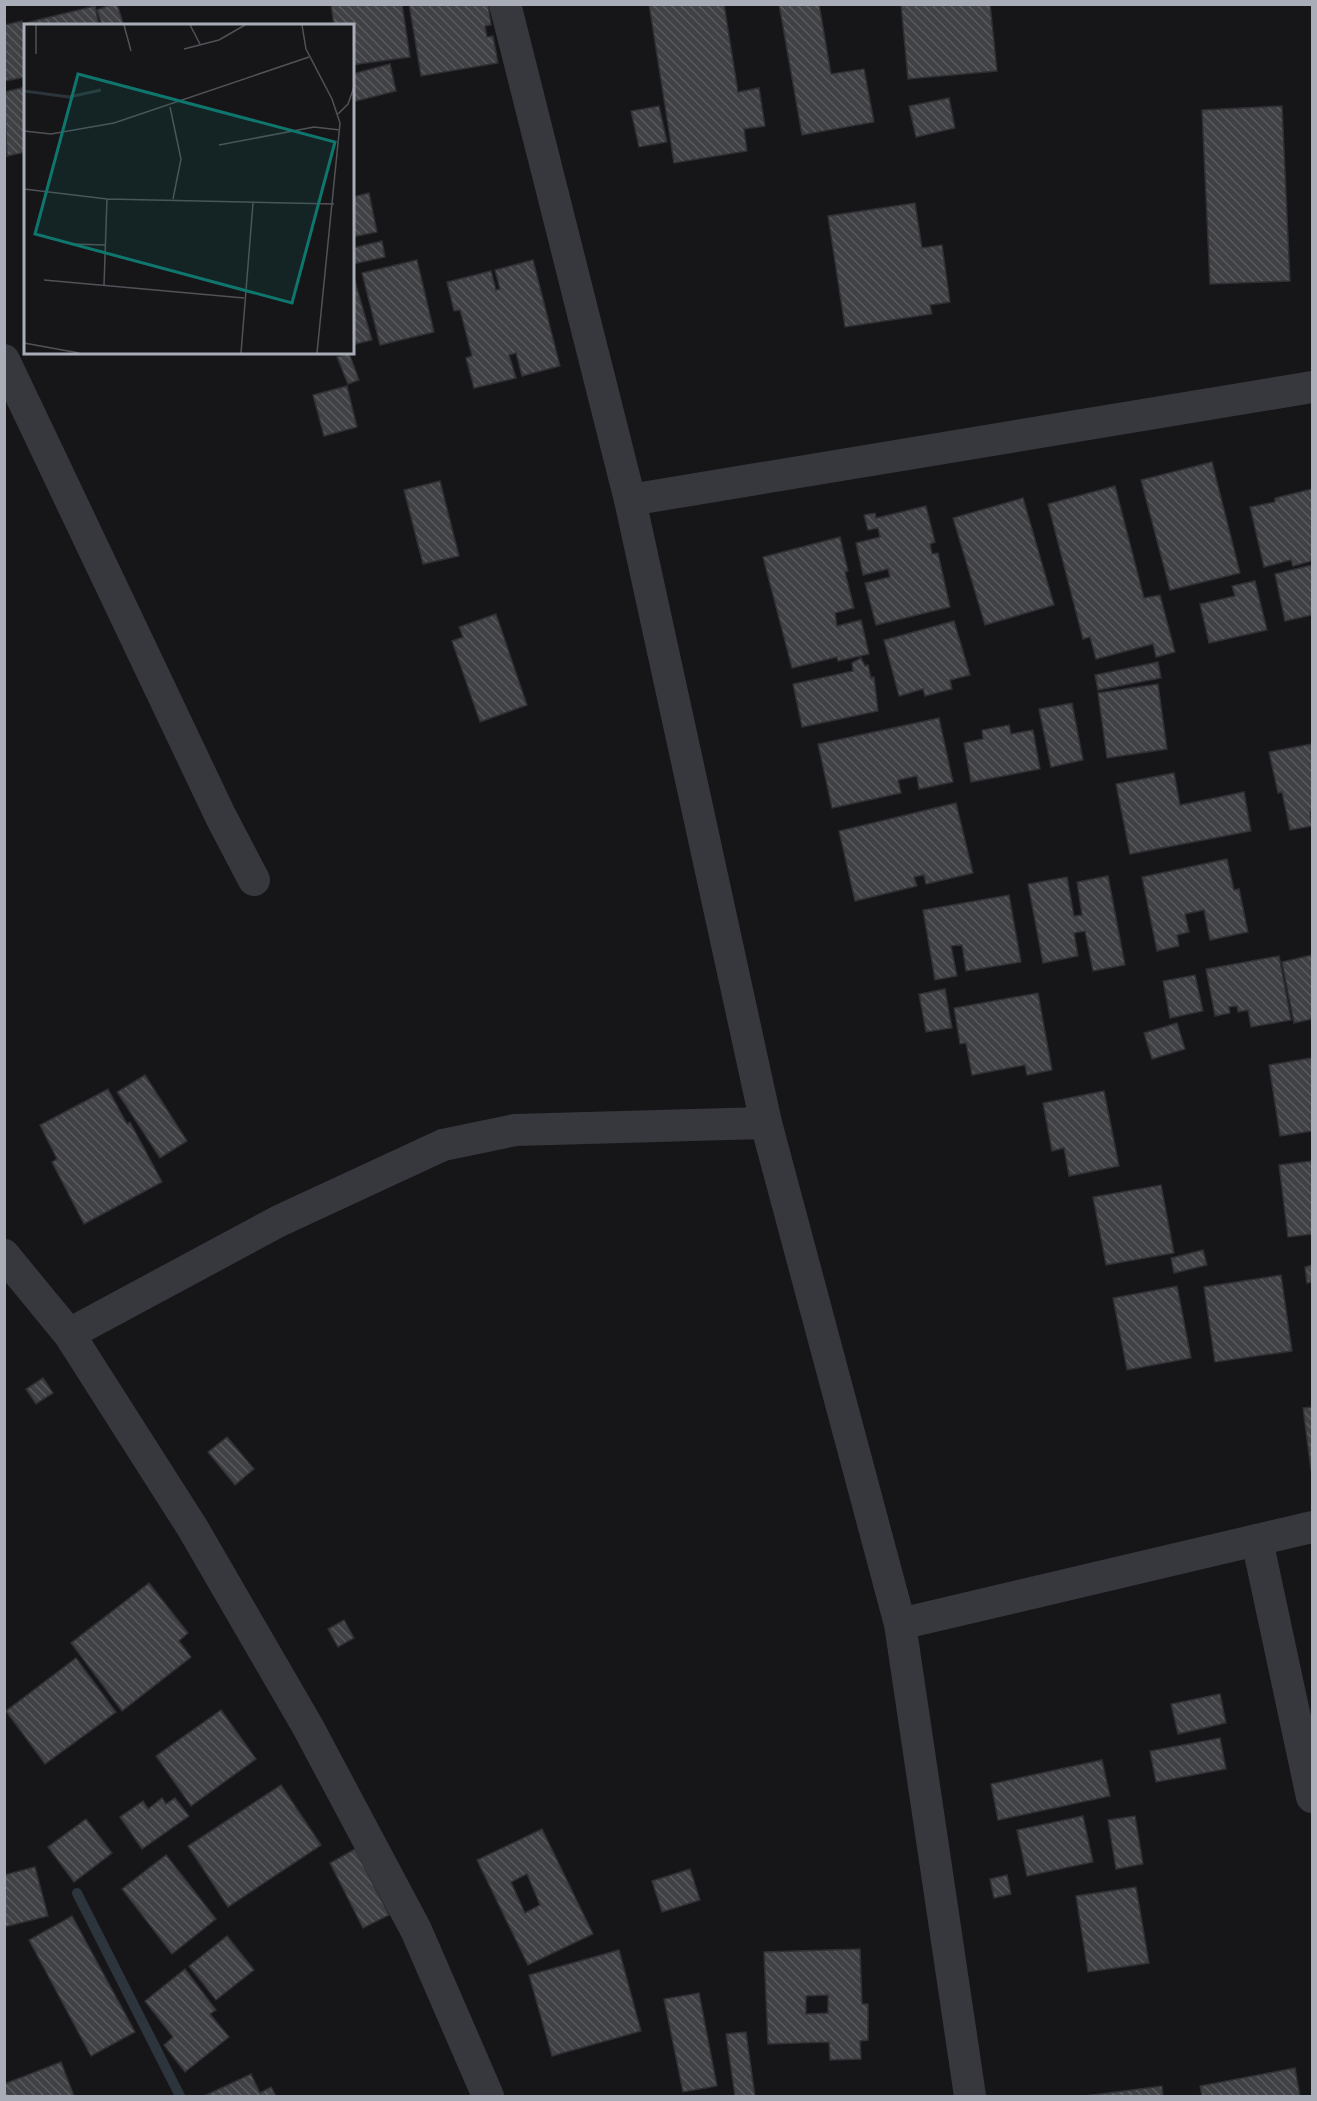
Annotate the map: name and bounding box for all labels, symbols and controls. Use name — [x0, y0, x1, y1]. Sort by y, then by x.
inset map — [24, 24, 354, 354]

